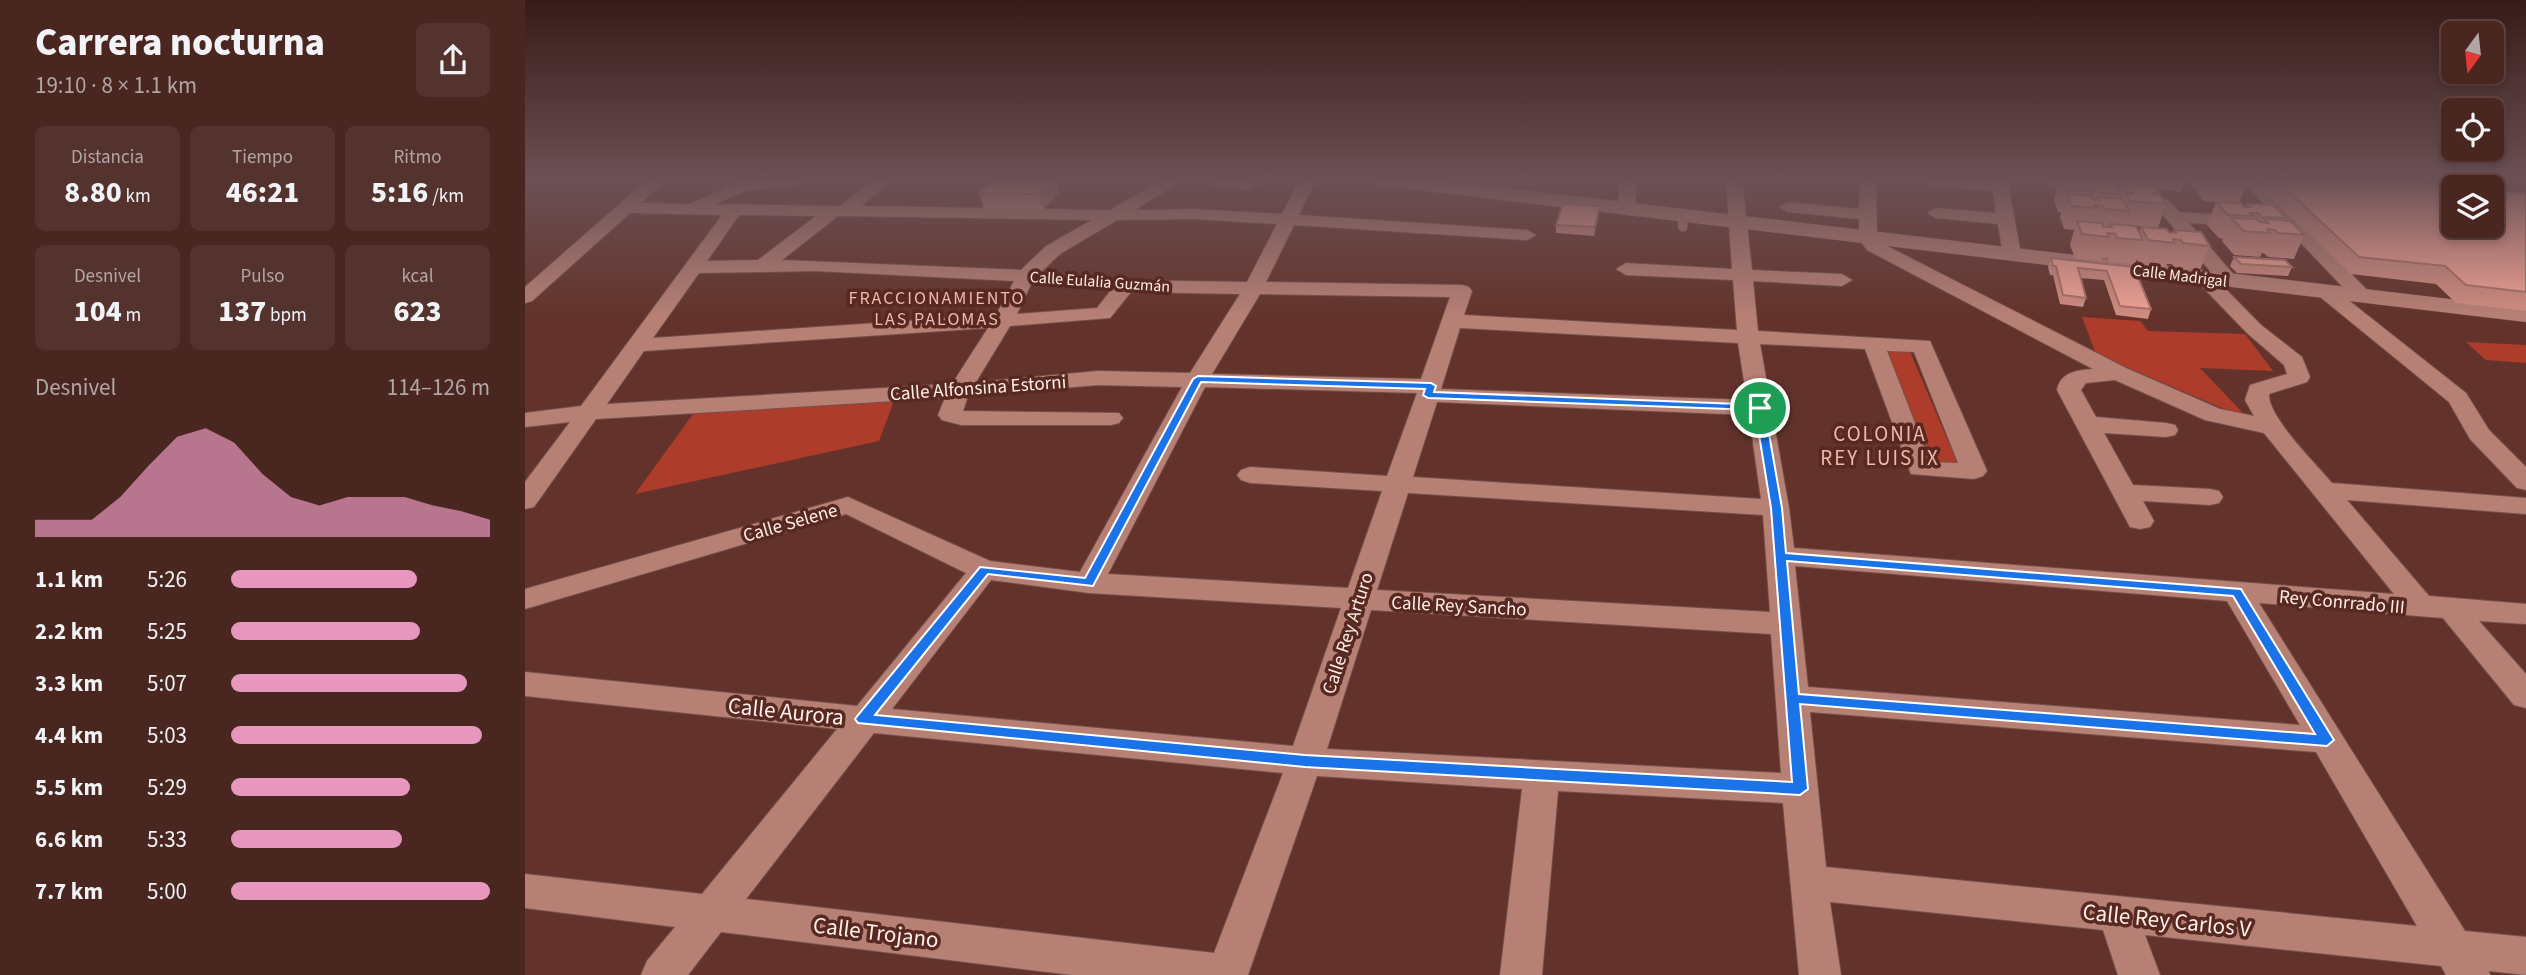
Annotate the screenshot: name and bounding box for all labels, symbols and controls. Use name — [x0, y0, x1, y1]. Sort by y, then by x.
text: Carrera nocturna — [35, 16, 325, 70]
north arrow — [2441, 21, 2504, 84]
map controls — [2441, 21, 2504, 238]
button: share — [416, 23, 490, 97]
text: 19:10 · 8 × 1.1 km — [35, 69, 197, 102]
button: locate — [2441, 98, 2504, 161]
text: Distancia — [71, 144, 144, 171]
text: Tiempo — [232, 144, 293, 171]
text: Ritmo — [394, 144, 441, 171]
text: 8.80 — [64, 171, 122, 214]
text: 46:21 — [226, 171, 299, 214]
text: 5:16 — [371, 171, 428, 214]
button: layers — [2441, 175, 2504, 238]
text: km — [122, 183, 151, 210]
text: /km — [428, 183, 464, 210]
street label: Calle Madrigal — [2132, 259, 2228, 293]
text: Desnivel — [74, 263, 141, 290]
text: Pulso — [240, 263, 285, 290]
text: kcal — [402, 263, 433, 290]
street label: Calle Eulalia Guzmán — [1029, 266, 1171, 298]
district label: FRACCIONAMIENTO LAS PALOMAS — [849, 286, 1025, 332]
text: 104 — [74, 290, 122, 333]
text: 137 — [218, 290, 266, 333]
text: 623 — [393, 290, 442, 333]
text: m — [122, 302, 141, 329]
text: bpm — [266, 302, 307, 329]
street label: Calle Alfonsina Estorni — [889, 369, 1067, 408]
text: Desnivel — [35, 371, 116, 404]
text: 114–126 m — [387, 371, 490, 404]
pin — [1730, 378, 1790, 438]
icon: arrive — [1741, 389, 1779, 427]
district label: COLONIA REY LUIS IX — [1820, 419, 1940, 473]
street label: Calle Selene — [740, 497, 841, 550]
text: 1.1 km — [35, 563, 103, 596]
text: 5:26 — [147, 563, 187, 596]
street label: Calle Rey Arturo — [1316, 569, 1381, 698]
street label: Rey Conrrado III — [2278, 584, 2406, 621]
street label: Calle Rey Sancho — [1391, 589, 1527, 624]
text: 2.2 km — [35, 615, 103, 648]
text: 5:25 — [147, 615, 187, 648]
text: 3.3 km — [35, 667, 103, 700]
text: 5:07 — [147, 667, 187, 700]
street label: Calle Aurora — [726, 689, 846, 734]
text: 4.4 km — [35, 719, 103, 752]
text: 5:03 — [147, 719, 187, 752]
text: 5.5 km — [35, 771, 103, 804]
text: 5:29 — [147, 771, 187, 804]
text: 6.6 km — [35, 823, 103, 856]
text: 5:33 — [147, 823, 187, 856]
text: 7.7 km — [35, 875, 103, 908]
text: 5:00 — [147, 875, 187, 908]
street label: Calle Rey Carlos V — [2081, 895, 2253, 946]
street label: Calle Trojano — [811, 908, 941, 957]

